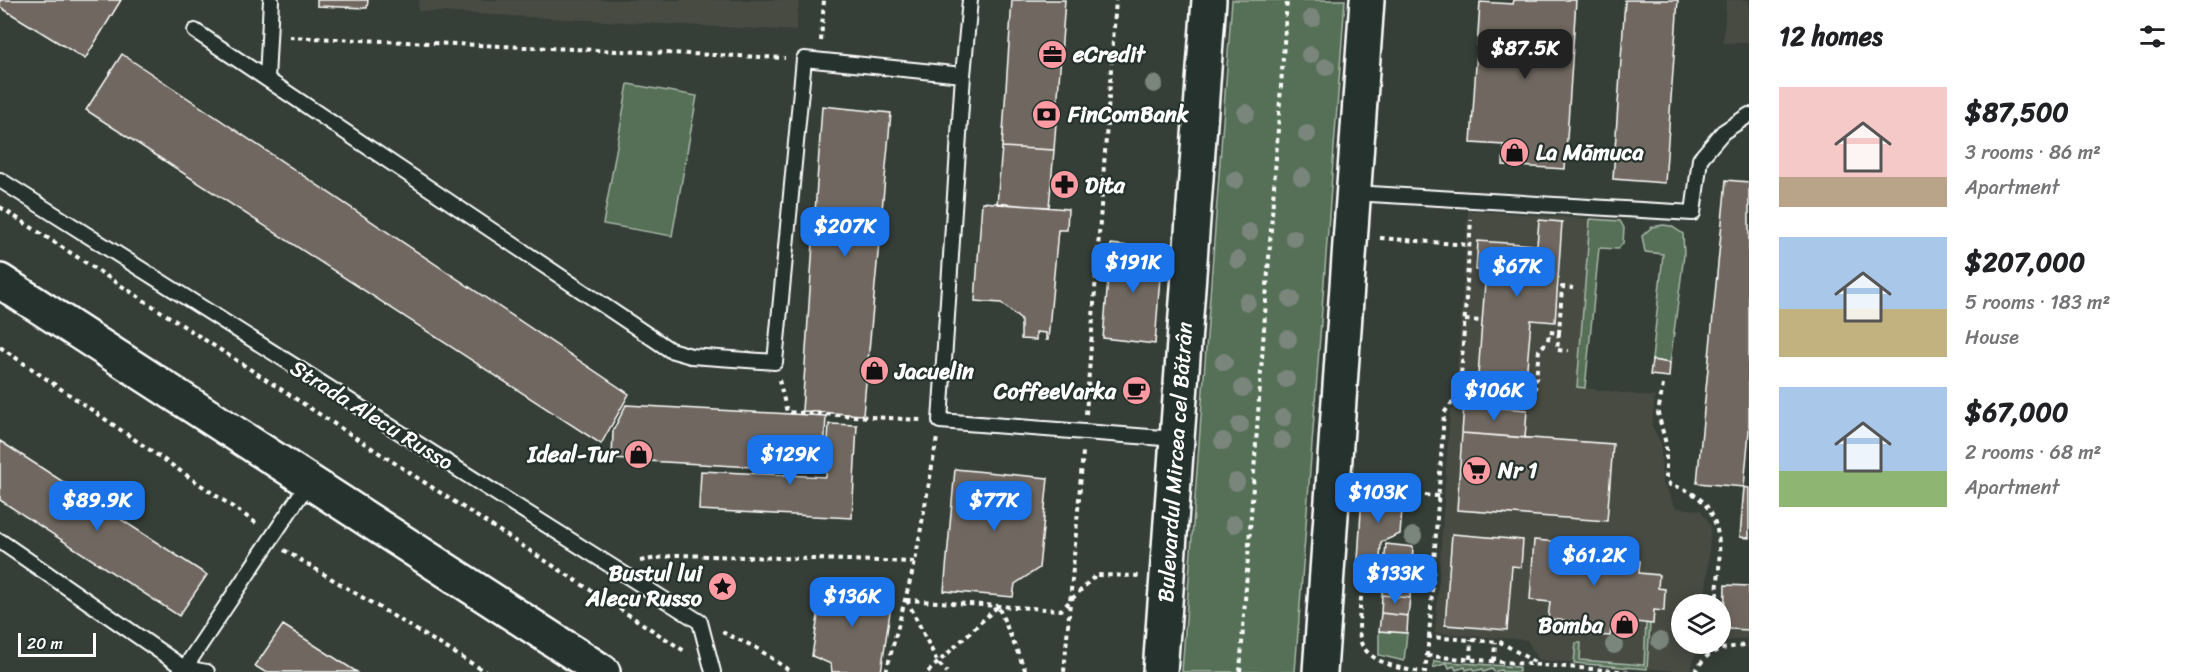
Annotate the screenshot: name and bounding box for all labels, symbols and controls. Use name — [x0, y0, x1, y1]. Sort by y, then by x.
text: 12 homes — [1779, 13, 1883, 59]
icon: filters — [2136, 20, 2169, 53]
pin: $87.5K — [1476, 29, 1574, 80]
text: $87.5K — [1491, 31, 1559, 66]
place label: eCredit — [1072, 35, 1146, 74]
office icon: eCredit — [1036, 38, 1068, 70]
text: $87,500 — [1965, 89, 2069, 135]
place label: FinComBank — [1067, 95, 1190, 134]
bank icon: FinComBank — [1031, 98, 1063, 130]
icon: home — [1827, 111, 1899, 183]
place label: La Mămuca — [1536, 133, 1644, 172]
text: 3 rooms · 86 m² — [1965, 135, 2101, 170]
shop icon: La Mămuca — [1499, 136, 1531, 168]
place label: Dita — [1085, 166, 1126, 205]
pharmacy icon: Dita — [1048, 169, 1080, 201]
text: Apartment — [1965, 170, 2059, 205]
pin: $207K — [803, 207, 887, 258]
text: $207K — [814, 209, 876, 244]
text: $207,000 — [1965, 239, 2085, 285]
pin: $191K — [1091, 243, 1175, 294]
text: $191K — [1105, 245, 1161, 280]
pin: $67K — [1481, 247, 1553, 298]
text: $67K — [1493, 249, 1541, 284]
icon: home — [1827, 261, 1899, 333]
text: 5 rooms · 183 m² — [1965, 285, 2110, 320]
street label: Bulevardul Mircea cel Bătrân — [1146, 320, 1204, 604]
text: House — [1965, 320, 2019, 355]
street label: Strada Alecu Russo — [282, 349, 462, 481]
place label: Jacuelin — [893, 352, 974, 391]
shop icon: Jacuelin — [858, 355, 890, 387]
pin: $106K — [1452, 371, 1536, 422]
place label: CoffeeVarka — [993, 372, 1117, 411]
text: $106K — [1465, 373, 1523, 408]
cafe icon: CoffeeVarka — [1121, 375, 1153, 407]
text: $67,000 — [1965, 389, 2068, 435]
icon: home — [1827, 411, 1899, 483]
place label: Ideal-Tur — [527, 435, 620, 474]
pin: $129K — [748, 435, 832, 486]
text: 2 rooms · 68 m² — [1965, 435, 2101, 470]
text: $129K — [761, 437, 819, 472]
shop icon: Ideal-Tur — [623, 438, 655, 470]
place label: Nr 1 — [1497, 451, 1538, 490]
supermarket icon: Nr 1 — [1461, 454, 1493, 486]
text: Apartment — [1965, 470, 2059, 505]
pin: $103K — [1336, 473, 1420, 524]
text: $103K — [1349, 475, 1407, 510]
pin: $89.9K — [48, 481, 146, 532]
pin: $77K — [958, 481, 1030, 532]
text: $89.9K — [63, 483, 131, 518]
text: $77K — [970, 483, 1018, 518]
pin: $61.2K — [1545, 536, 1643, 587]
text: $61.2K — [1562, 538, 1626, 573]
place label: Bustul lui Alecu Russo — [585, 554, 704, 618]
pin: $133K — [1353, 554, 1437, 605]
text: $133K — [1367, 556, 1423, 591]
place icon: Bustul lui Alecu Russo — [707, 570, 739, 602]
pin: $136K — [810, 577, 894, 628]
text: $136K — [824, 579, 880, 614]
map controls — [1671, 594, 1731, 654]
button: layers — [1671, 594, 1731, 654]
place label: Bomba — [1538, 606, 1604, 645]
shop icon: Bomba — [1608, 609, 1640, 641]
text: 20 m — [27, 629, 63, 658]
scale bar — [18, 630, 96, 658]

